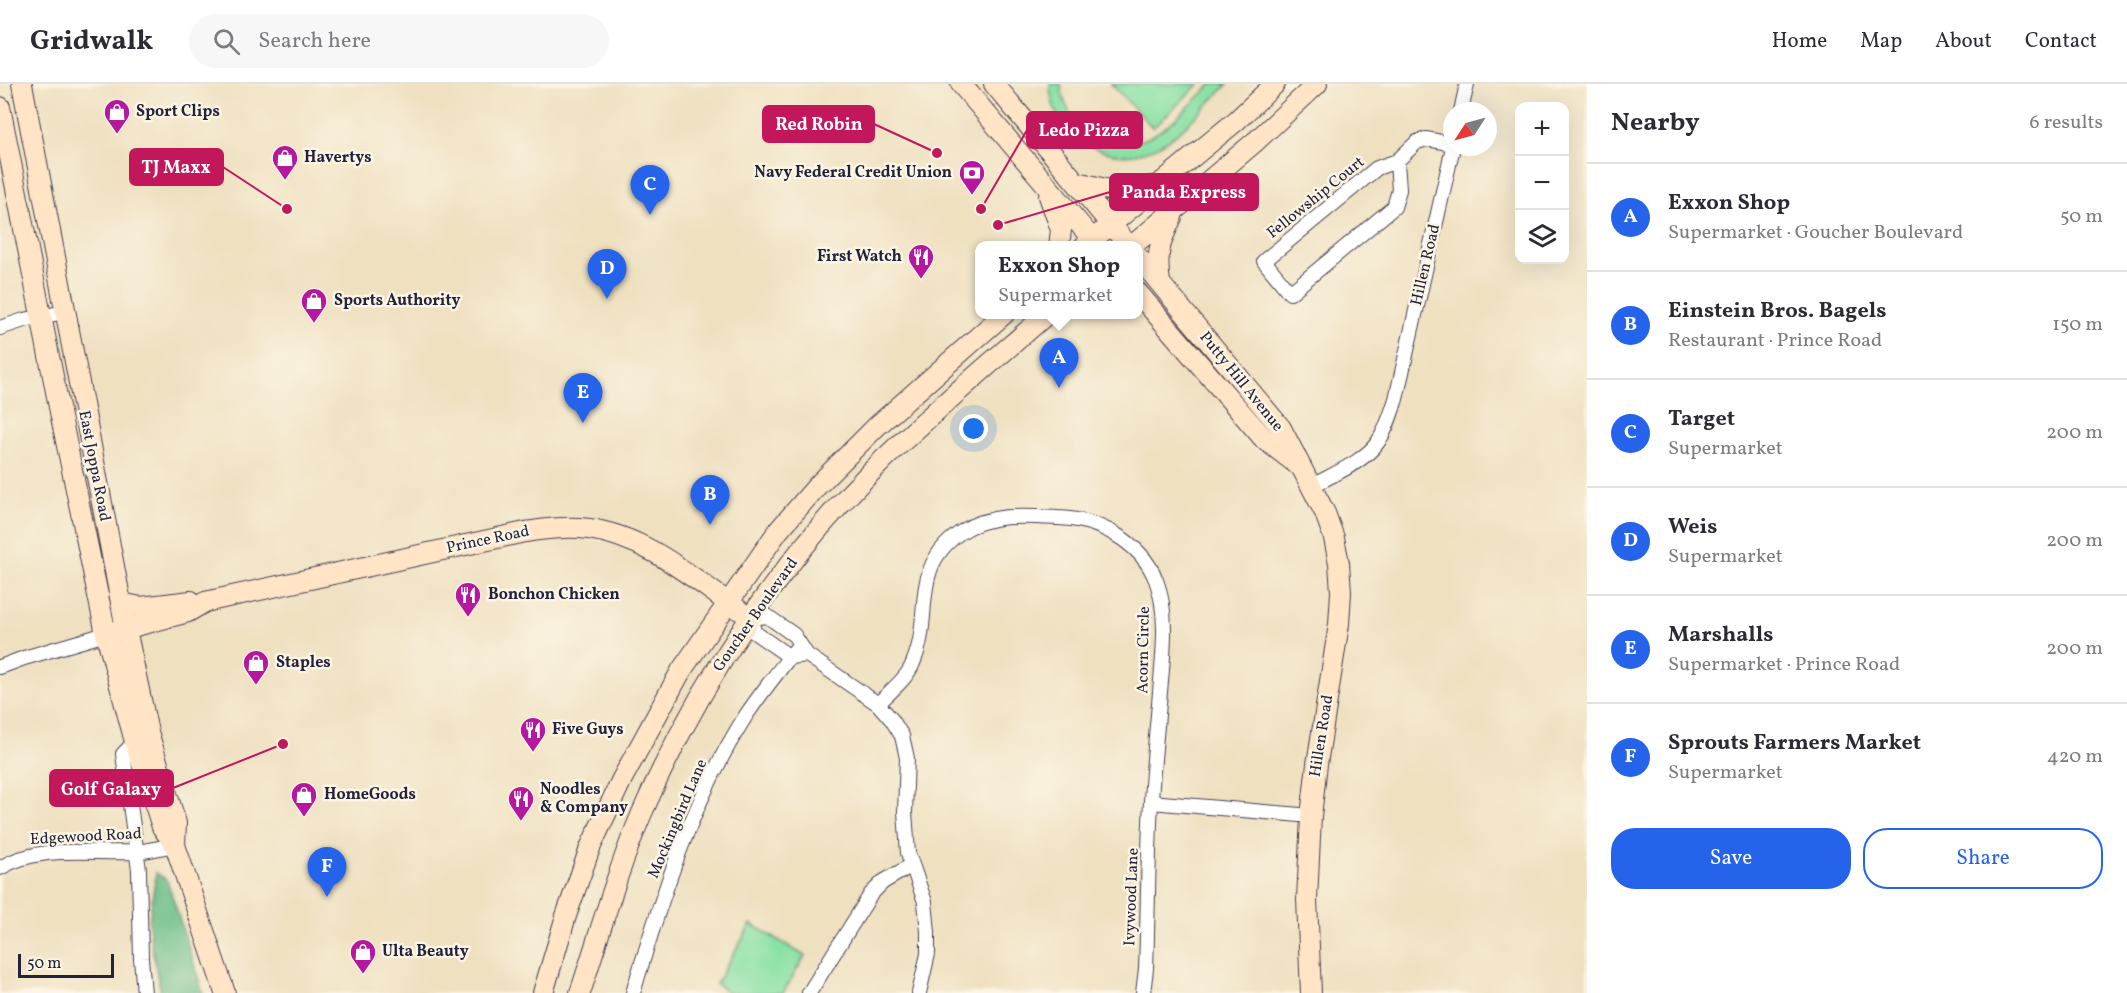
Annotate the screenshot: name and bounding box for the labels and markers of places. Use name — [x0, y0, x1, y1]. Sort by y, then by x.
shop icon: Sport Clips — [102, 97, 132, 135]
place label: Sport Clips — [136, 101, 220, 123]
callout: Red Robin — [763, 106, 874, 142]
callout: Ledo Pizza — [1027, 112, 1142, 148]
shop icon: Havertys — [270, 143, 300, 181]
place label: Havertys — [304, 147, 372, 169]
callout: TJ Maxx — [130, 149, 223, 185]
bank icon: Navy Federal Credit Union — [957, 158, 987, 196]
place label: Navy Federal Credit Union — [754, 162, 952, 184]
pin: C — [630, 166, 670, 215]
callout: Panda Express — [1110, 174, 1258, 210]
restaurant icon: First Watch — [906, 242, 936, 280]
place label: First Watch — [817, 246, 902, 268]
pin: D — [588, 250, 626, 299]
shop icon: Sports Authority — [299, 286, 329, 324]
place label: Sports Authority — [334, 290, 460, 312]
pin: A — [1040, 338, 1078, 388]
pin: E — [564, 374, 602, 423]
pin: B — [690, 476, 730, 525]
restaurant icon: Bonchon Chicken — [453, 580, 483, 618]
place label: Bonchon Chicken — [488, 584, 620, 606]
shop icon: Staples — [241, 648, 271, 686]
place label: Staples — [276, 652, 331, 674]
restaurant icon: Five Guys — [518, 715, 548, 753]
place label: Five Guys — [552, 719, 624, 741]
callout: Golf Galaxy — [50, 770, 173, 806]
place label: Noodles & Company — [540, 779, 628, 819]
shop icon: HomeGoods — [289, 780, 319, 818]
place label: HomeGoods — [324, 784, 416, 806]
restaurant icon: Noodles & Company — [506, 784, 536, 822]
pin: F — [308, 848, 346, 897]
shop icon: Ulta Beauty — [348, 937, 378, 975]
place label: Ulta Beauty — [382, 941, 469, 963]

